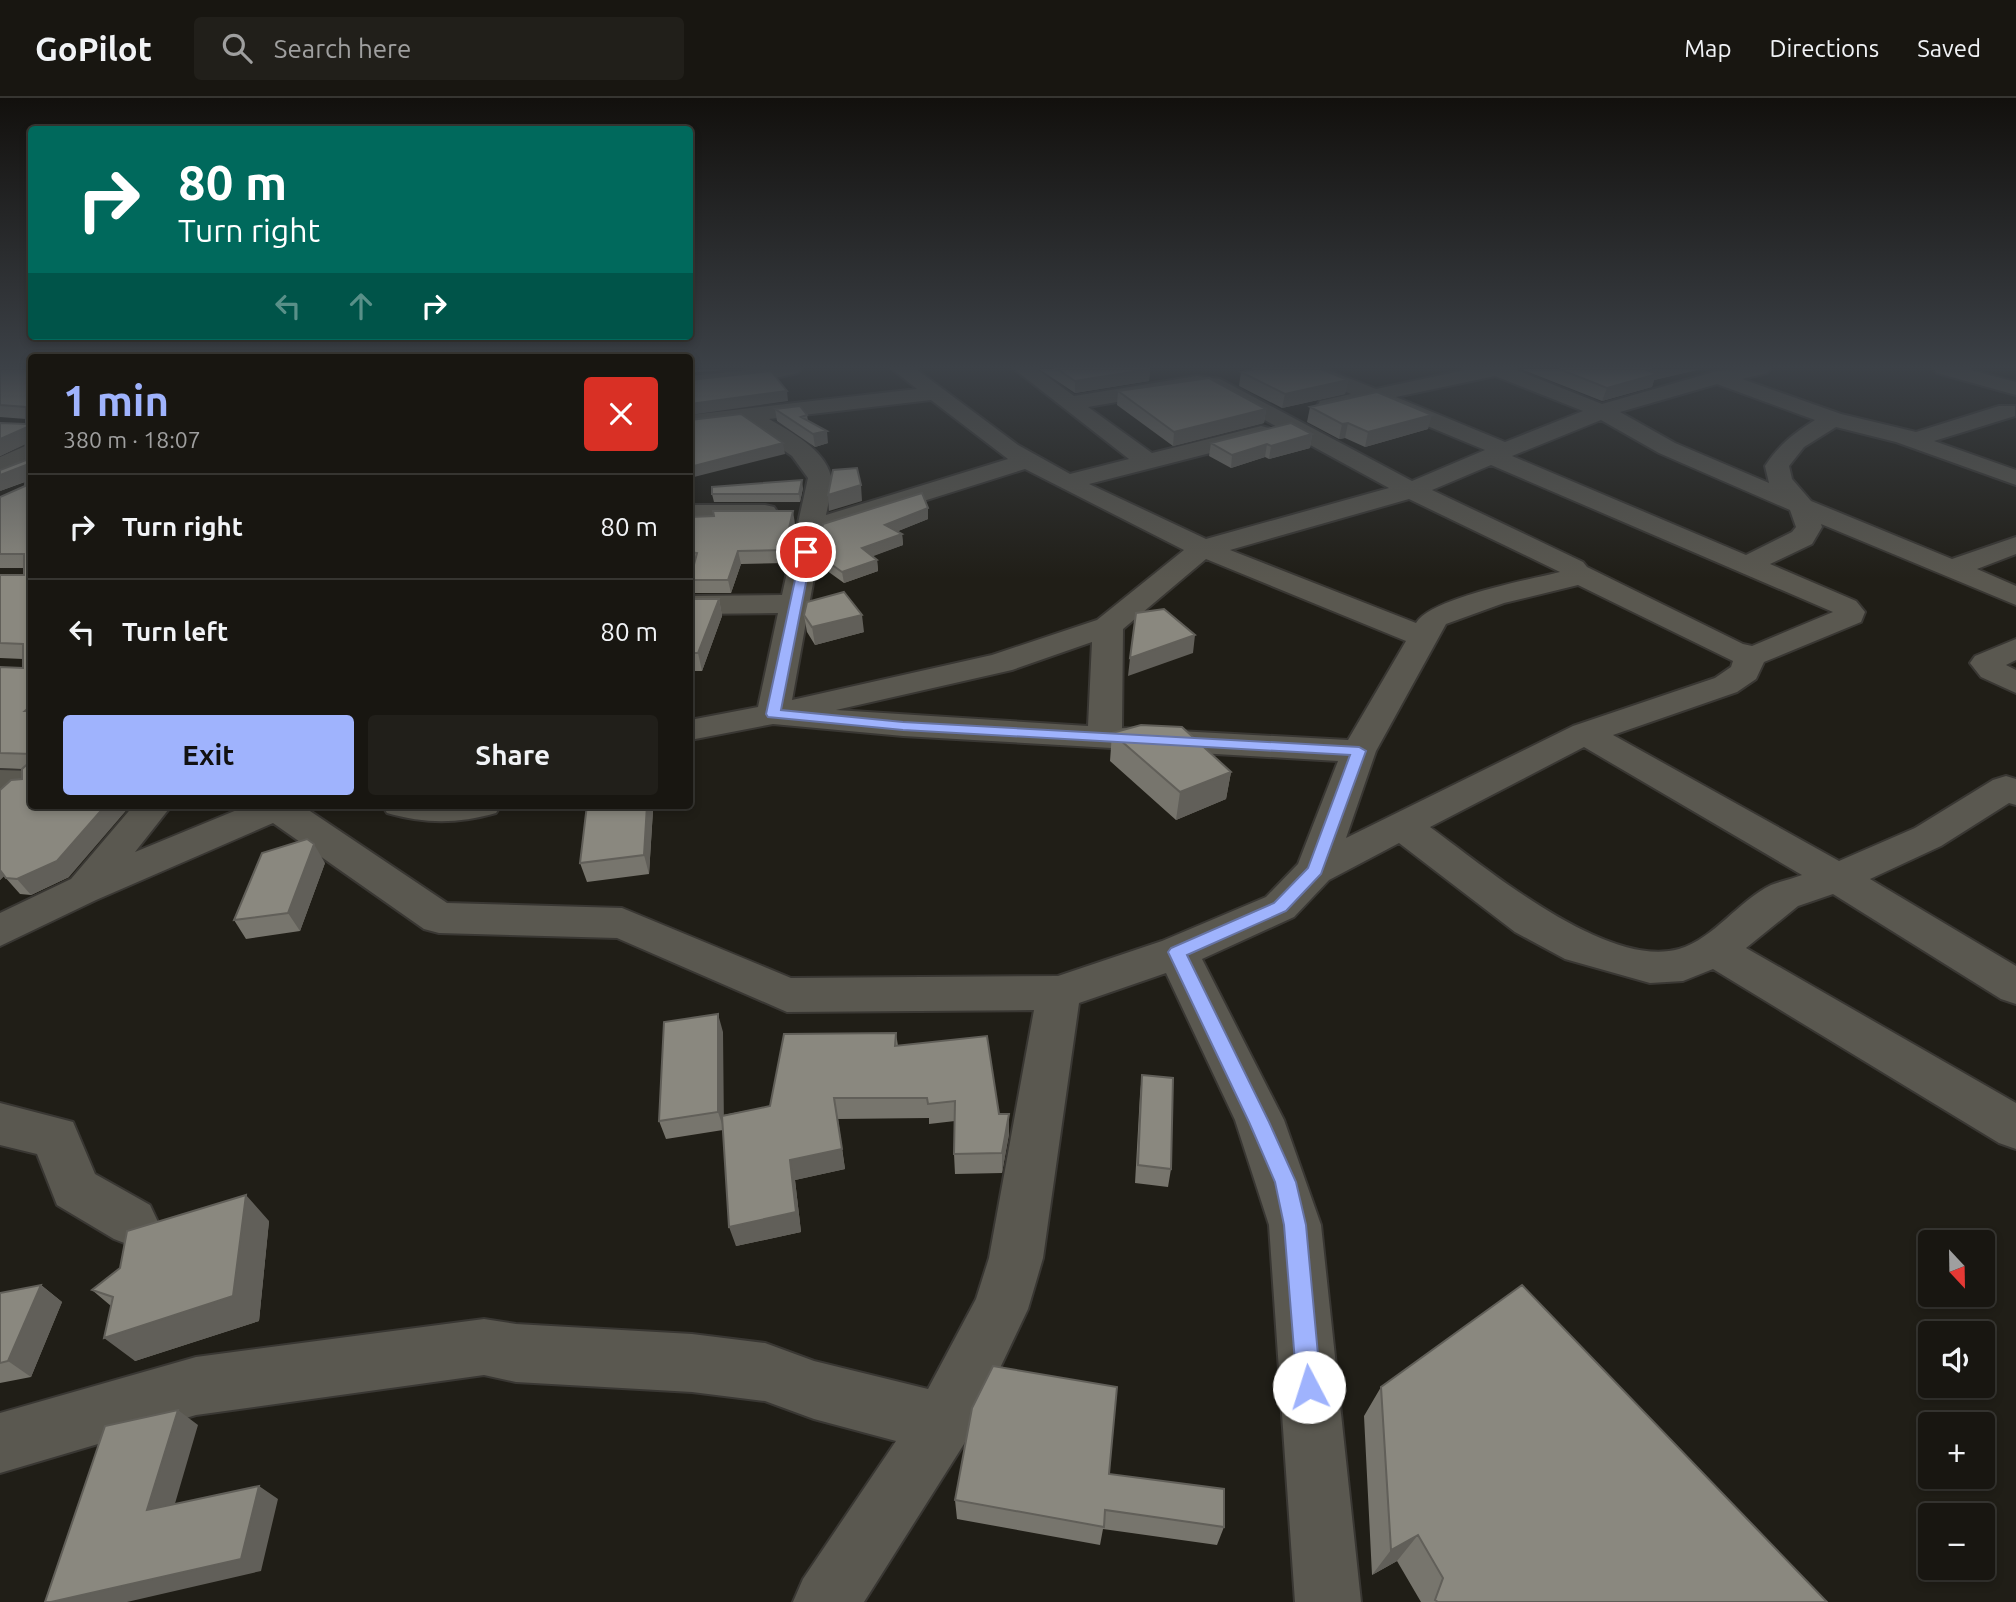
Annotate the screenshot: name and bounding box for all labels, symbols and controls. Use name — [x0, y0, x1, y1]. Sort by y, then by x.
search box — [194, 17, 684, 80]
icon: search — [218, 29, 256, 67]
text: GoPilot — [35, 30, 152, 67]
text: Search here — [274, 34, 411, 63]
text: Map — [1684, 35, 1731, 62]
text: Directions — [1769, 35, 1879, 62]
text: Saved — [1917, 35, 1981, 62]
icon: right — [63, 154, 154, 245]
text: 80 m — [178, 154, 287, 209]
text: Turn right — [178, 212, 320, 248]
icon: left — [269, 287, 307, 325]
icon: ahead — [342, 287, 380, 325]
icon: right — [415, 287, 453, 325]
text: 1 min — [63, 377, 169, 424]
button: close — [584, 377, 658, 451]
text: 380 m · 18:07 — [63, 427, 201, 452]
icon: right — [63, 508, 101, 546]
text: Turn right — [122, 512, 243, 541]
text: 80 m — [600, 512, 658, 541]
pin — [776, 522, 836, 582]
icon: arrive — [787, 533, 825, 571]
icon: left — [63, 613, 101, 651]
text: Turn left — [122, 617, 228, 646]
text: 80 m — [600, 617, 658, 646]
button: Exit — [63, 715, 354, 795]
button: Share — [368, 715, 658, 795]
north arrow — [1918, 1230, 1995, 1307]
map controls — [1918, 1230, 1995, 1580]
button: sound — [1918, 1321, 1995, 1398]
position arrow — [1272, 1350, 1346, 1424]
button: + — [1918, 1412, 1995, 1489]
button: − — [1918, 1503, 1995, 1580]

